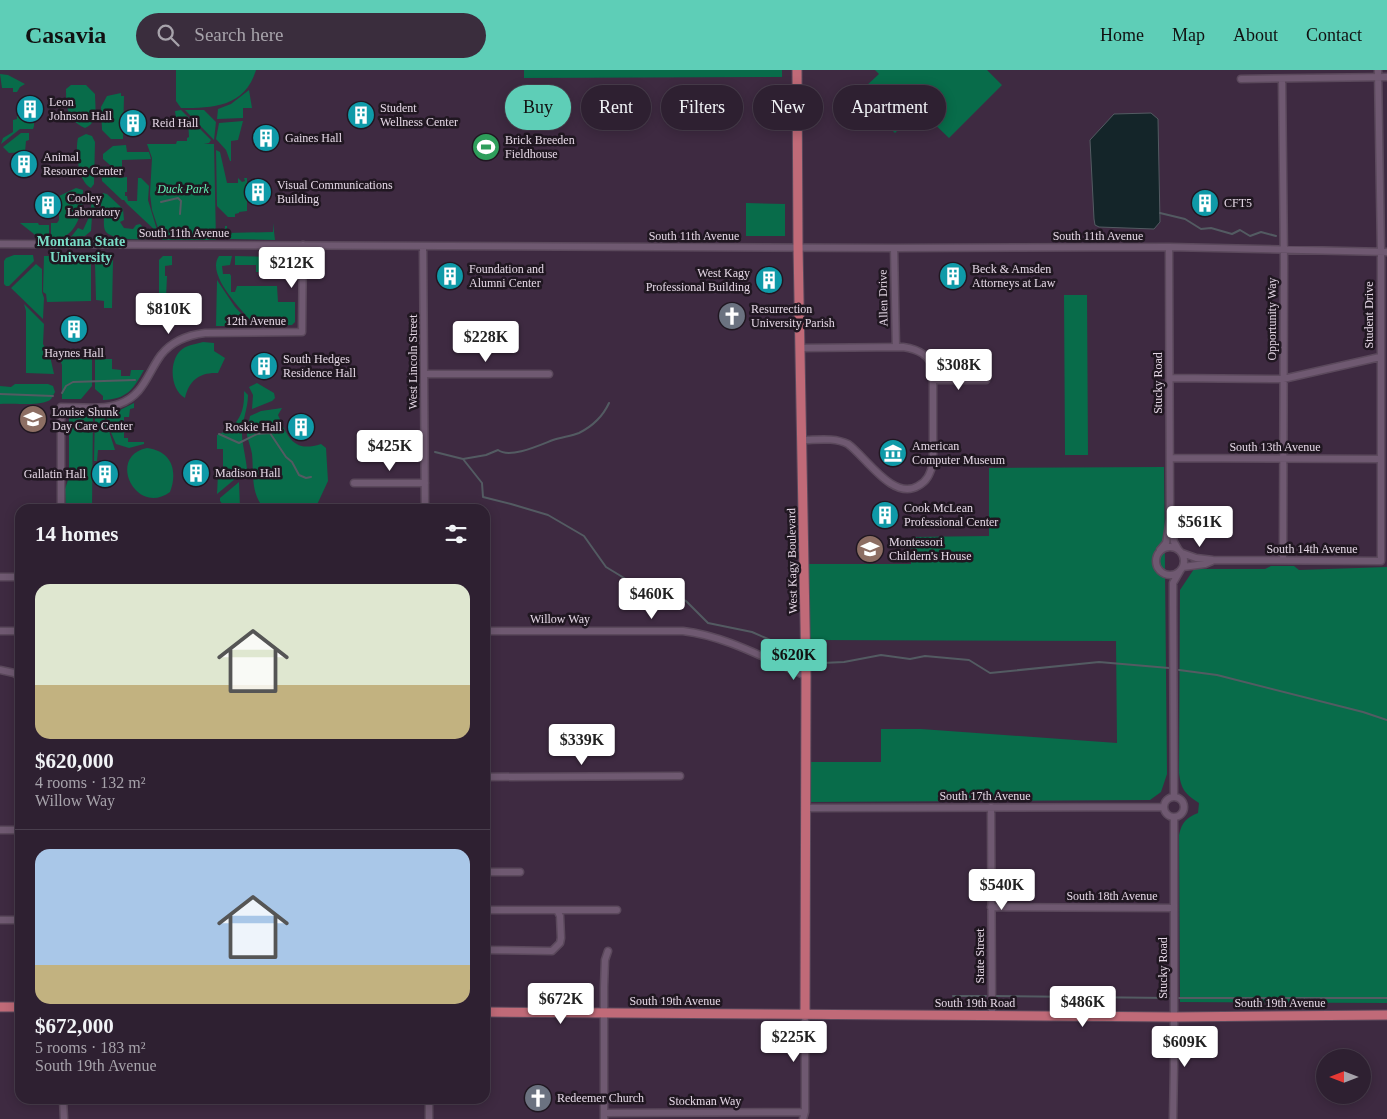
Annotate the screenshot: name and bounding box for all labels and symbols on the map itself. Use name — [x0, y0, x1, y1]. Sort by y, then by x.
building icon: Leon Johnson Hall — [15, 94, 45, 124]
place label: Leon Johnson Hall — [49, 95, 113, 123]
building icon: Student Wellness Center — [346, 100, 376, 130]
place label: Student Wellness Center — [380, 101, 458, 129]
building icon: Reid Hall — [118, 108, 148, 138]
place label: Reid Hall — [152, 116, 199, 130]
building icon: Gaines Hall — [251, 123, 281, 153]
place label: Gaines Hall — [285, 131, 343, 145]
sports icon: Brick Breeden Fieldhouse — [471, 132, 501, 162]
place label: Brick Breeden Fieldhouse — [505, 133, 575, 161]
building icon: Animal Resource Center — [9, 149, 39, 179]
place label: Animal Resource Center — [43, 150, 123, 178]
building icon: Visual Communications Building — [243, 177, 273, 207]
place label: Visual Communications Building — [277, 178, 393, 206]
park label: Duck Park — [156, 182, 209, 196]
building icon: CFT5 — [1190, 188, 1220, 218]
building icon: Cooley Laboratory — [33, 190, 63, 220]
place label: Cooley Laboratory — [67, 191, 120, 219]
place label: CFT5 — [1224, 196, 1252, 210]
street label: South 11th Avenue — [139, 226, 229, 240]
street label: South 11th Avenue — [649, 229, 739, 243]
street label: South 11th Avenue — [1053, 229, 1143, 243]
district label: Montana State University — [37, 234, 125, 265]
pin: $212K — [257, 246, 327, 289]
building icon: Foundation and Alumni Center — [435, 261, 465, 291]
building icon: Beck & Amsden Attorneys at Law — [938, 261, 968, 291]
place label: Foundation and Alumni Center — [469, 262, 544, 290]
place label: Beck & Amsden Attorneys at Law — [972, 262, 1056, 290]
building icon: West Kagy Professional Building — [754, 265, 784, 295]
place label: West Kagy Professional Building — [646, 266, 750, 294]
street label: Allen Drive — [876, 269, 890, 327]
street label: Opportunity Way — [1265, 277, 1279, 361]
street label: Student Drive — [1362, 282, 1376, 349]
pin: $810K — [134, 292, 204, 335]
church icon: Resurrection University Parish — [717, 301, 747, 331]
place label: Resurrection University Parish — [751, 302, 835, 330]
building icon: Haynes Hall — [59, 314, 89, 344]
street label: 12th Avenue — [226, 314, 286, 328]
street label: West Lincoln Street — [406, 314, 420, 410]
pin: $228K — [451, 320, 521, 363]
place label: Haynes Hall — [44, 346, 104, 360]
pin: $308K — [924, 348, 994, 391]
building icon: South Hedges Residence Hall — [249, 351, 279, 381]
place label: South Hedges Residence Hall — [283, 352, 357, 380]
street label: Stucky Road — [1151, 352, 1165, 414]
school or university icon: Louise Shunk Day Care Center — [18, 404, 48, 434]
place label: Louise Shunk Day Care Center — [52, 405, 133, 433]
building icon: Roskie Hall — [286, 412, 316, 442]
place label: Roskie Hall — [225, 420, 283, 434]
pin: $425K — [355, 430, 425, 472]
museum icon: American Computer Museum — [878, 438, 908, 468]
place label: American Computer Museum — [912, 439, 1006, 467]
street label: South 13th Avenue — [1229, 440, 1321, 454]
building icon: Madison Hall — [181, 458, 211, 488]
building icon: Gallatin Hall — [90, 459, 120, 489]
place label: Madison Hall — [215, 466, 281, 480]
place label: Gallatin Hall — [24, 467, 87, 481]
building icon: Cook McLean Professional Center — [870, 500, 900, 530]
place label: Cook McLean Professional Center — [904, 501, 998, 529]
pin: $561K — [1165, 506, 1235, 548]
street label: West Kagy Boulevard — [784, 508, 800, 614]
school or university icon: Montessori Childern's House — [855, 534, 885, 564]
place label: Montessori Childern's House — [889, 535, 972, 563]
street label: South 14th Avenue — [1266, 542, 1358, 556]
pin: $460K — [617, 578, 687, 620]
street label: Willow Way — [530, 612, 590, 626]
pin: $620K — [759, 638, 829, 681]
pin: $339K — [547, 724, 617, 766]
street label: South 17th Avenue — [939, 789, 1031, 803]
pin: $540K — [967, 868, 1037, 911]
street label: South 18th Avenue — [1066, 889, 1158, 903]
street label: State Street — [973, 928, 987, 983]
street label: Stucky Road — [1156, 937, 1170, 999]
pin: $672K — [526, 982, 596, 1025]
pin: $486K — [1048, 986, 1118, 1028]
street label: South 19th Avenue — [629, 994, 721, 1008]
street label: South 19th Road — [935, 996, 1015, 1010]
street label: South 19th Avenue — [1234, 996, 1326, 1010]
pin: $225K — [759, 1020, 829, 1063]
pin: $609K — [1150, 1026, 1220, 1068]
north arrow — [1316, 1049, 1371, 1104]
church icon: Redeemer Church — [523, 1083, 553, 1113]
place label: Redeemer Church — [557, 1091, 644, 1105]
street label: Stockman Way — [669, 1094, 741, 1108]

